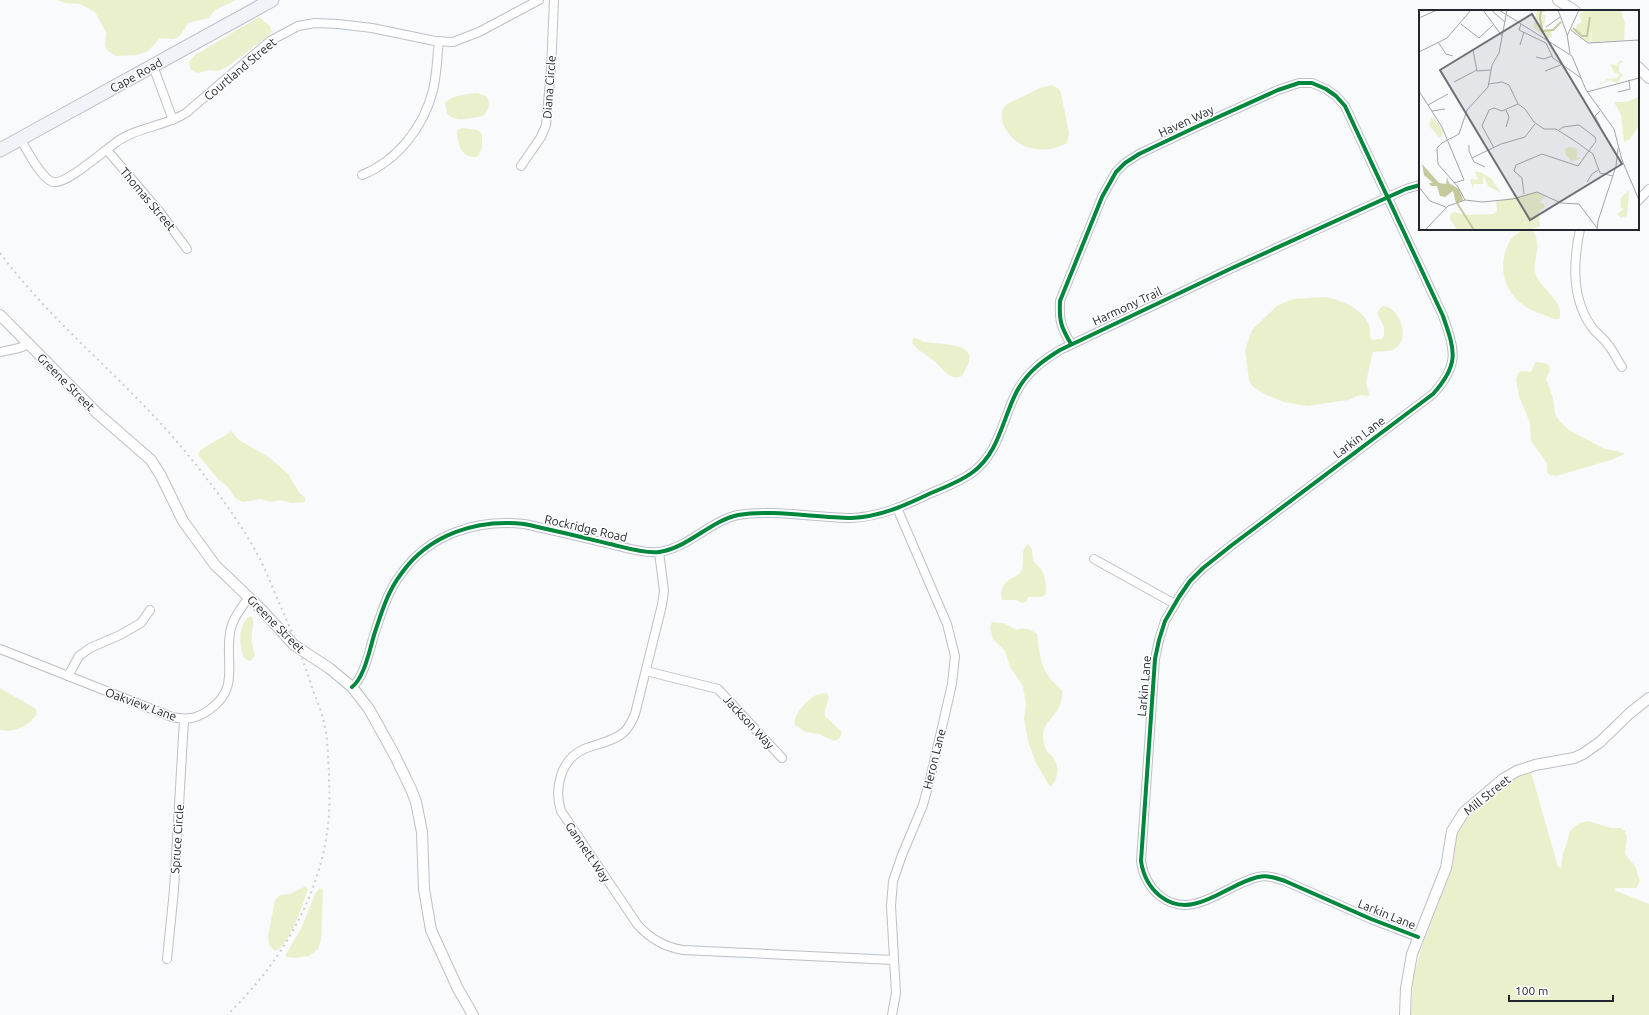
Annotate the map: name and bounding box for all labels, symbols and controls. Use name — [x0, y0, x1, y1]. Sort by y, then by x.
inset map — [1419, 10, 1639, 230]
street label: Courtland Street — [201, 35, 279, 103]
street label: Cape Road — [108, 55, 164, 95]
street label: Diana Circle — [540, 55, 558, 119]
street label: Haven Way — [1156, 102, 1216, 139]
street label: Thomas Street — [118, 165, 178, 233]
street label: Harmony Trail — [1090, 284, 1164, 328]
street label: Greene Street — [35, 351, 97, 413]
street label: Larkin Lane — [1331, 413, 1387, 461]
street label: Rockridge Road — [543, 512, 629, 544]
street label: Greene Street — [245, 593, 307, 655]
street label: Larkin Lane — [1135, 655, 1153, 717]
street label: Oakview Lane — [104, 685, 178, 723]
street label: Jackson Way — [721, 693, 777, 752]
street label: Heron Lane — [920, 727, 948, 791]
street label: Mill Street — [1461, 772, 1513, 818]
street label: Spruce Circle — [168, 804, 186, 874]
street label: Gannett Way — [563, 820, 613, 885]
street label: Larkin Lane — [1356, 897, 1418, 931]
scale bar — [1509, 977, 1613, 1003]
text: 100 m — [1515, 984, 1548, 997]

